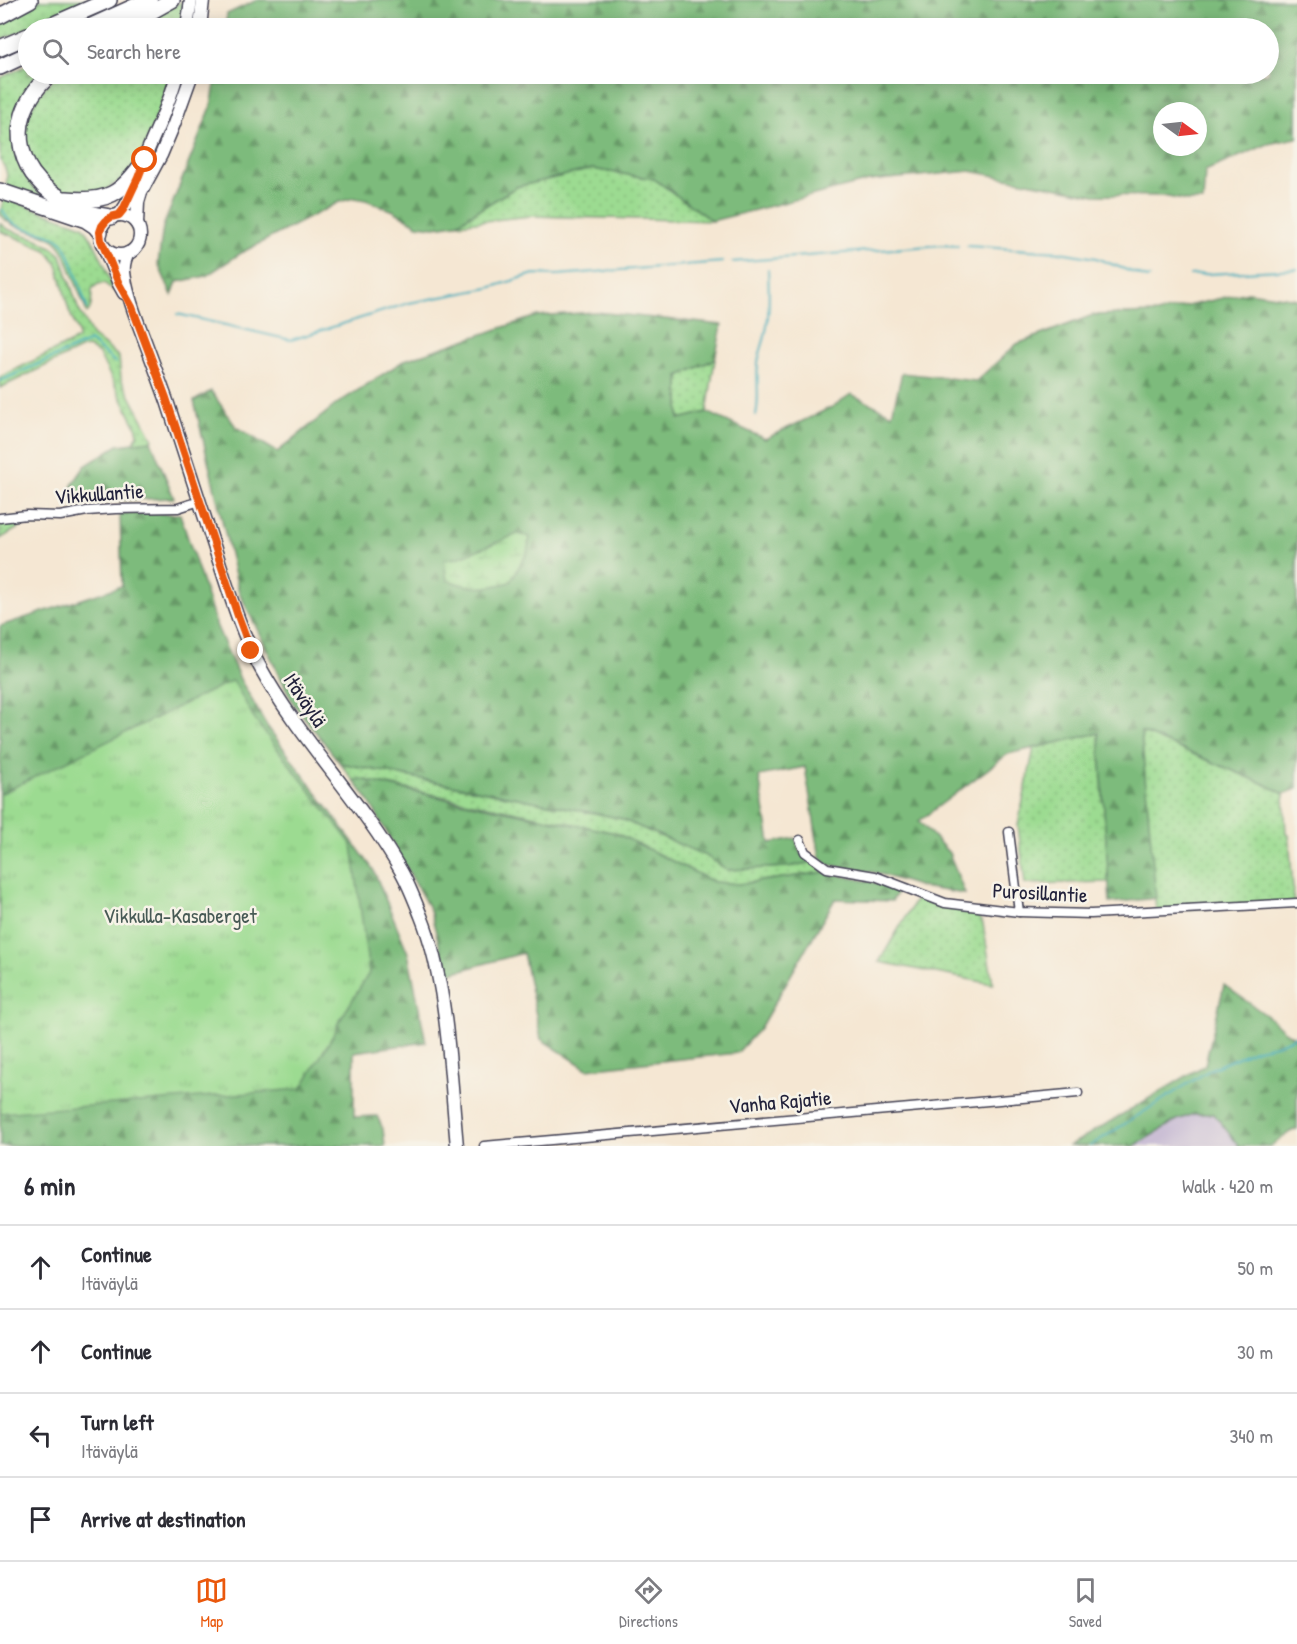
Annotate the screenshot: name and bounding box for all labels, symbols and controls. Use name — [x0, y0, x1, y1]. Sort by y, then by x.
search box — [18, 18, 1279, 84]
icon: search — [39, 35, 72, 68]
text: Search here — [87, 36, 181, 66]
north arrow — [1153, 102, 1207, 156]
route start — [131, 146, 157, 172]
street label: Vikkullantie — [53, 476, 145, 511]
route end — [237, 637, 263, 663]
street label: Itäväylä — [277, 667, 334, 733]
street label: Purosillantie — [992, 876, 1088, 909]
park label: Vikkulla-Kasaberget — [103, 901, 258, 930]
street label: Vanha Rajatie — [728, 1083, 832, 1120]
text: 6 min — [24, 1168, 76, 1203]
text: Walk · 420 m — [1182, 1172, 1273, 1199]
text: Continue — [81, 1239, 152, 1269]
icon: ahead — [24, 1251, 57, 1284]
text: 50 m — [1237, 1254, 1273, 1281]
text: Itäväylä — [81, 1269, 138, 1296]
icon: ahead — [24, 1335, 57, 1368]
text: Continue — [81, 1336, 152, 1366]
text: 30 m — [1237, 1338, 1273, 1365]
text: Turn left — [81, 1407, 154, 1437]
icon: left — [24, 1419, 57, 1452]
text: 340 m — [1229, 1422, 1273, 1449]
text: Itäväylä — [81, 1437, 138, 1464]
icon: arrive — [24, 1503, 57, 1536]
text: Arrive at destination — [81, 1504, 246, 1534]
tab: Map — [195, 1574, 228, 1632]
tab: Directions — [619, 1574, 678, 1632]
tab: Saved — [1069, 1574, 1102, 1632]

